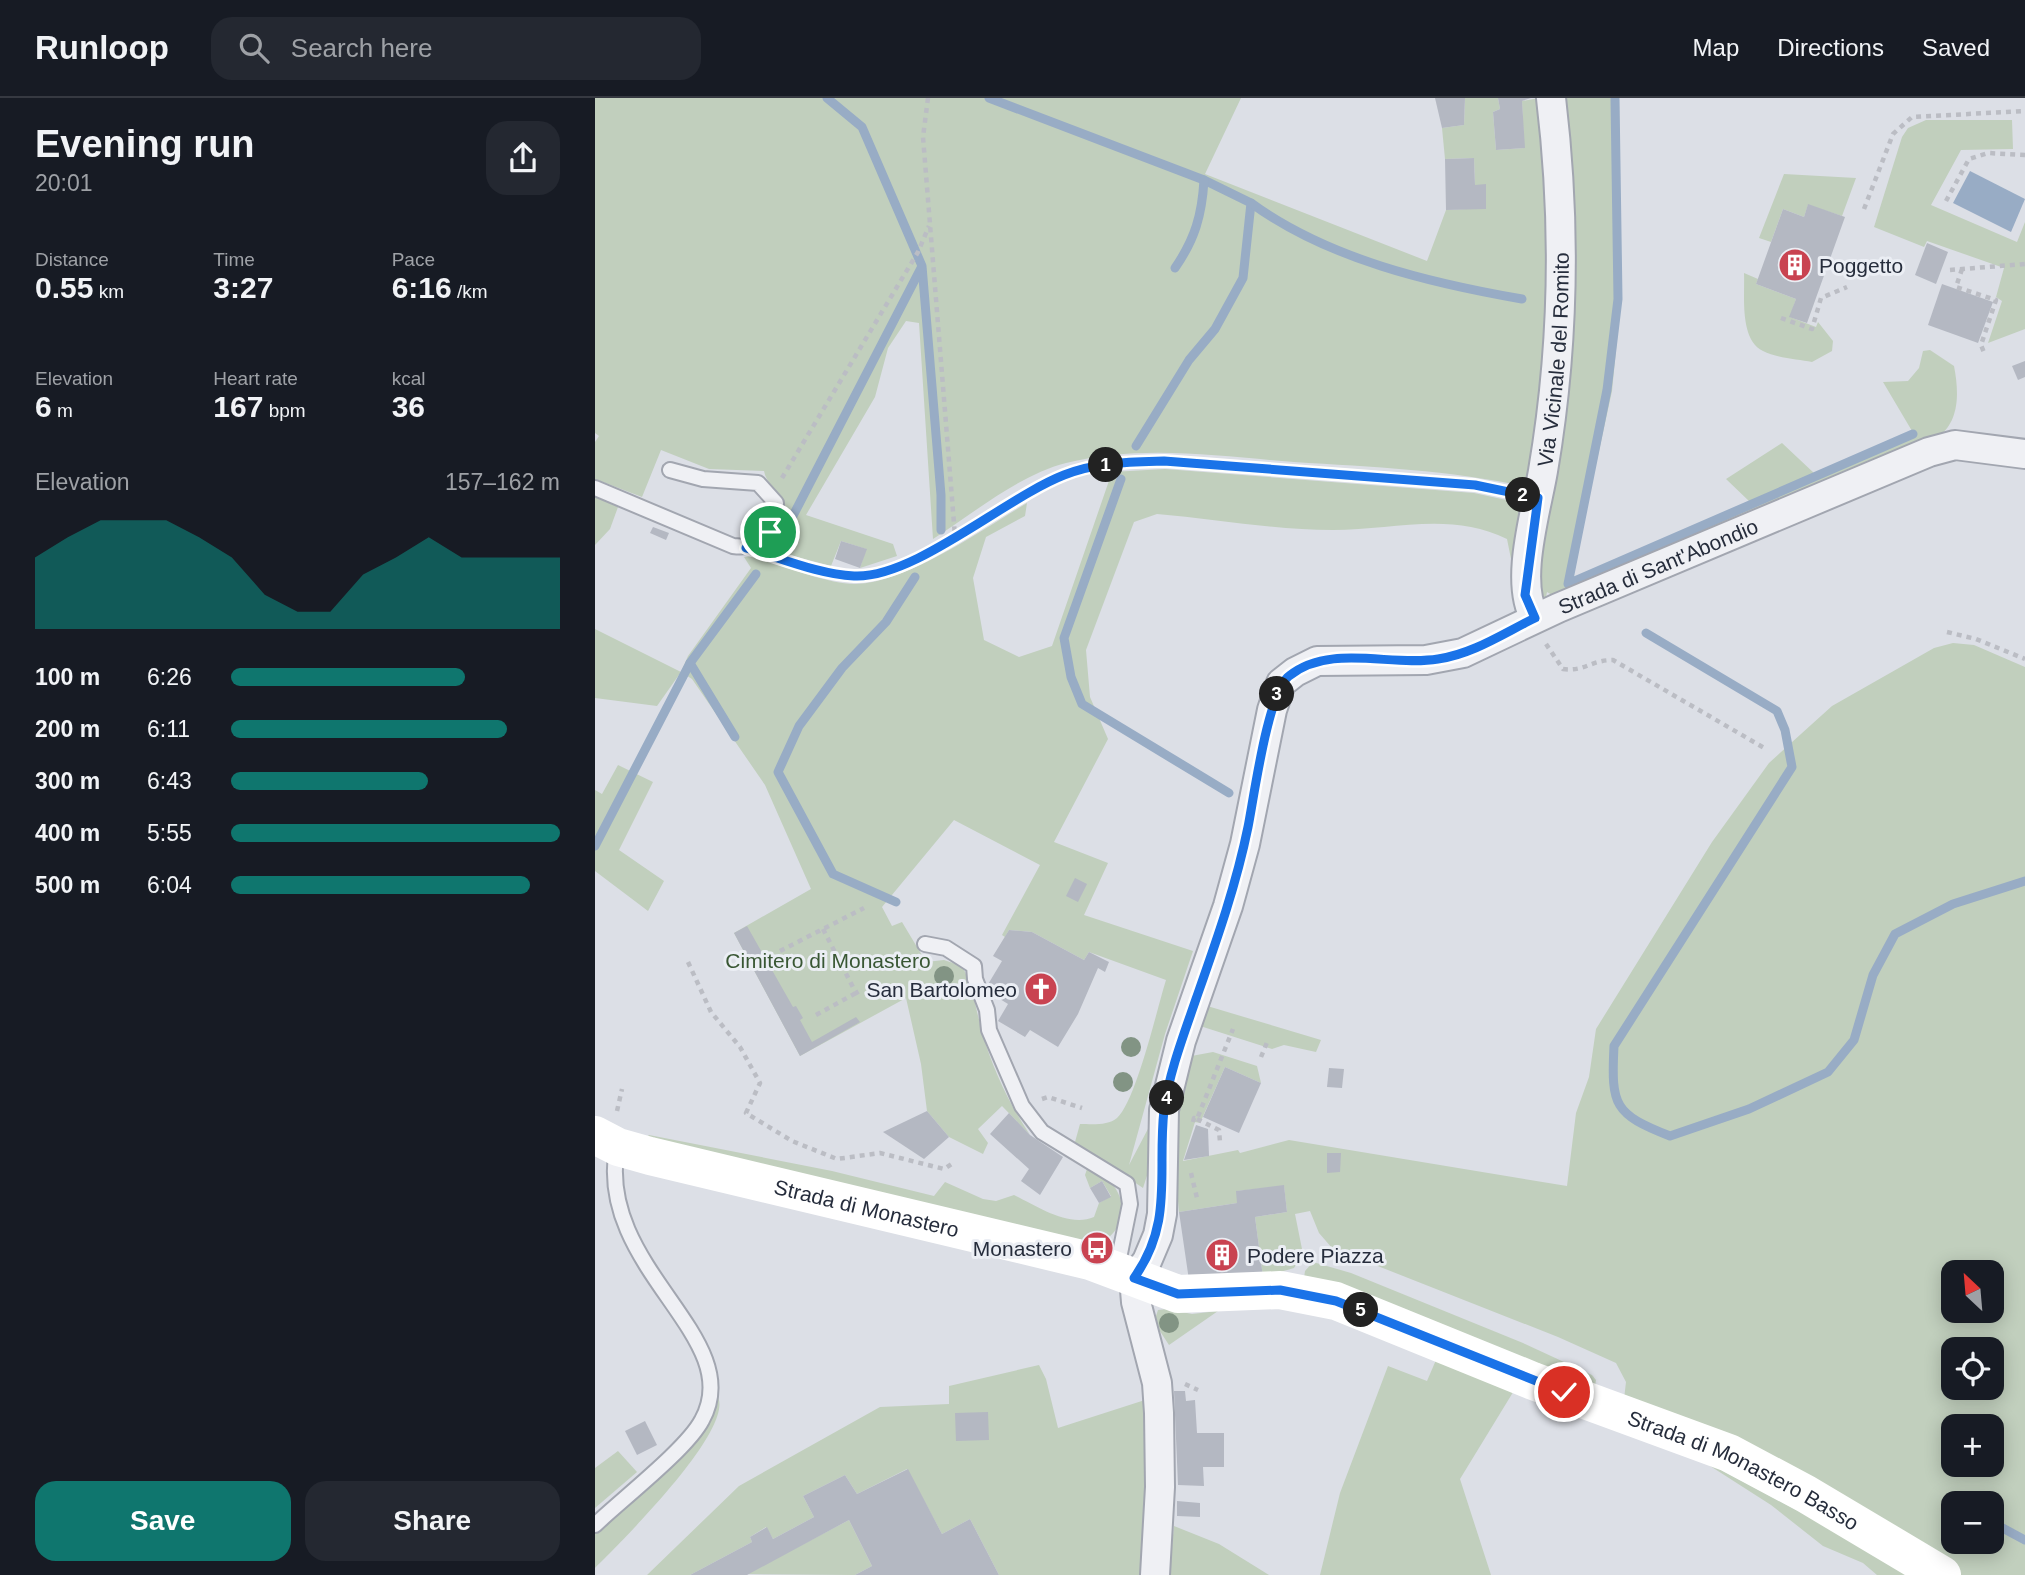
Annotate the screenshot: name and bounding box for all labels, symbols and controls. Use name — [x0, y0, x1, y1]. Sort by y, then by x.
search box — [211, 17, 701, 80]
text: Runloop — [35, 29, 169, 66]
icon: search — [235, 29, 273, 67]
text: Search here — [291, 33, 432, 63]
text: Map — [1693, 34, 1739, 61]
text: Directions — [1777, 34, 1884, 61]
text: Saved — [1922, 34, 1990, 61]
button: share — [486, 121, 560, 195]
text: Evening run — [35, 123, 255, 165]
text: 20:01 — [35, 170, 93, 196]
building icon: Poggetto — [1776, 246, 1814, 284]
text: Distance — [35, 249, 109, 270]
text: Time — [213, 249, 255, 270]
text: Pace — [392, 249, 435, 270]
street label: Via Vicinale del Romito — [1532, 252, 1572, 468]
place label: Poggetto — [1819, 254, 1903, 277]
text: 0.55 — [35, 271, 93, 304]
text: 3:27 — [213, 271, 273, 304]
text: 6:16 — [392, 271, 452, 304]
text: km — [93, 281, 124, 302]
text: /km — [452, 281, 488, 302]
text: Elevation — [35, 368, 113, 389]
text: Heart rate — [213, 368, 298, 389]
text: kcal — [392, 368, 425, 389]
text: 6 — [35, 390, 52, 423]
text: 167 — [213, 390, 263, 423]
text: 36 — [392, 390, 425, 423]
text: m — [52, 400, 73, 421]
text: bpm — [263, 400, 306, 421]
pin: 1 — [1089, 448, 1123, 482]
text: 1 — [1100, 454, 1111, 475]
text: Elevation — [35, 469, 130, 495]
text: 157–162 m — [445, 469, 560, 495]
pin: 2 — [1506, 478, 1541, 512]
text: 2 — [1517, 484, 1528, 505]
pin — [740, 502, 800, 562]
icon: arrive — [751, 513, 789, 551]
street label: Strada di Sant'Abondio — [1555, 514, 1761, 618]
text: 100 m — [35, 664, 100, 690]
text: 6:26 — [147, 664, 192, 690]
pin: 3 — [1259, 676, 1295, 712]
text: 3 — [1271, 683, 1282, 704]
text: 200 m — [35, 716, 100, 742]
text: 6:11 — [147, 716, 190, 742]
text: 300 m — [35, 768, 100, 794]
text: 6:43 — [147, 768, 192, 794]
text: 400 m — [35, 820, 100, 846]
text: 5:55 — [147, 820, 192, 846]
text: 500 m — [35, 872, 100, 898]
text: 6:04 — [147, 872, 192, 898]
park label: Cimitero di Monastero — [725, 949, 931, 972]
church icon: San Bartolomeo — [1022, 970, 1060, 1008]
place label: San Bartolomeo — [866, 978, 1017, 1001]
pin: 4 — [1149, 1080, 1185, 1116]
text: 4 — [1161, 1087, 1172, 1108]
street label: Strada di Monastero — [772, 1175, 961, 1241]
bus stop icon: Monastero — [1078, 1229, 1116, 1267]
building icon: Podere Piazza — [1203, 1236, 1241, 1274]
place label: Monastero — [973, 1237, 1072, 1260]
place label: Podere Piazza — [1247, 1244, 1384, 1267]
north arrow — [1941, 1260, 2004, 1323]
map controls — [1941, 1260, 2004, 1554]
pin: 5 — [1343, 1292, 1379, 1328]
text: 5 — [1355, 1299, 1366, 1320]
button: locate — [1941, 1337, 2004, 1400]
pin — [1534, 1362, 1594, 1422]
icon: check — [1545, 1373, 1583, 1411]
street label: Strada di Monastero Basso — [1625, 1405, 1863, 1534]
button: + — [1941, 1414, 2004, 1477]
button: Save — [35, 1481, 291, 1561]
button: Share — [305, 1481, 560, 1561]
button: − — [1941, 1491, 2004, 1554]

